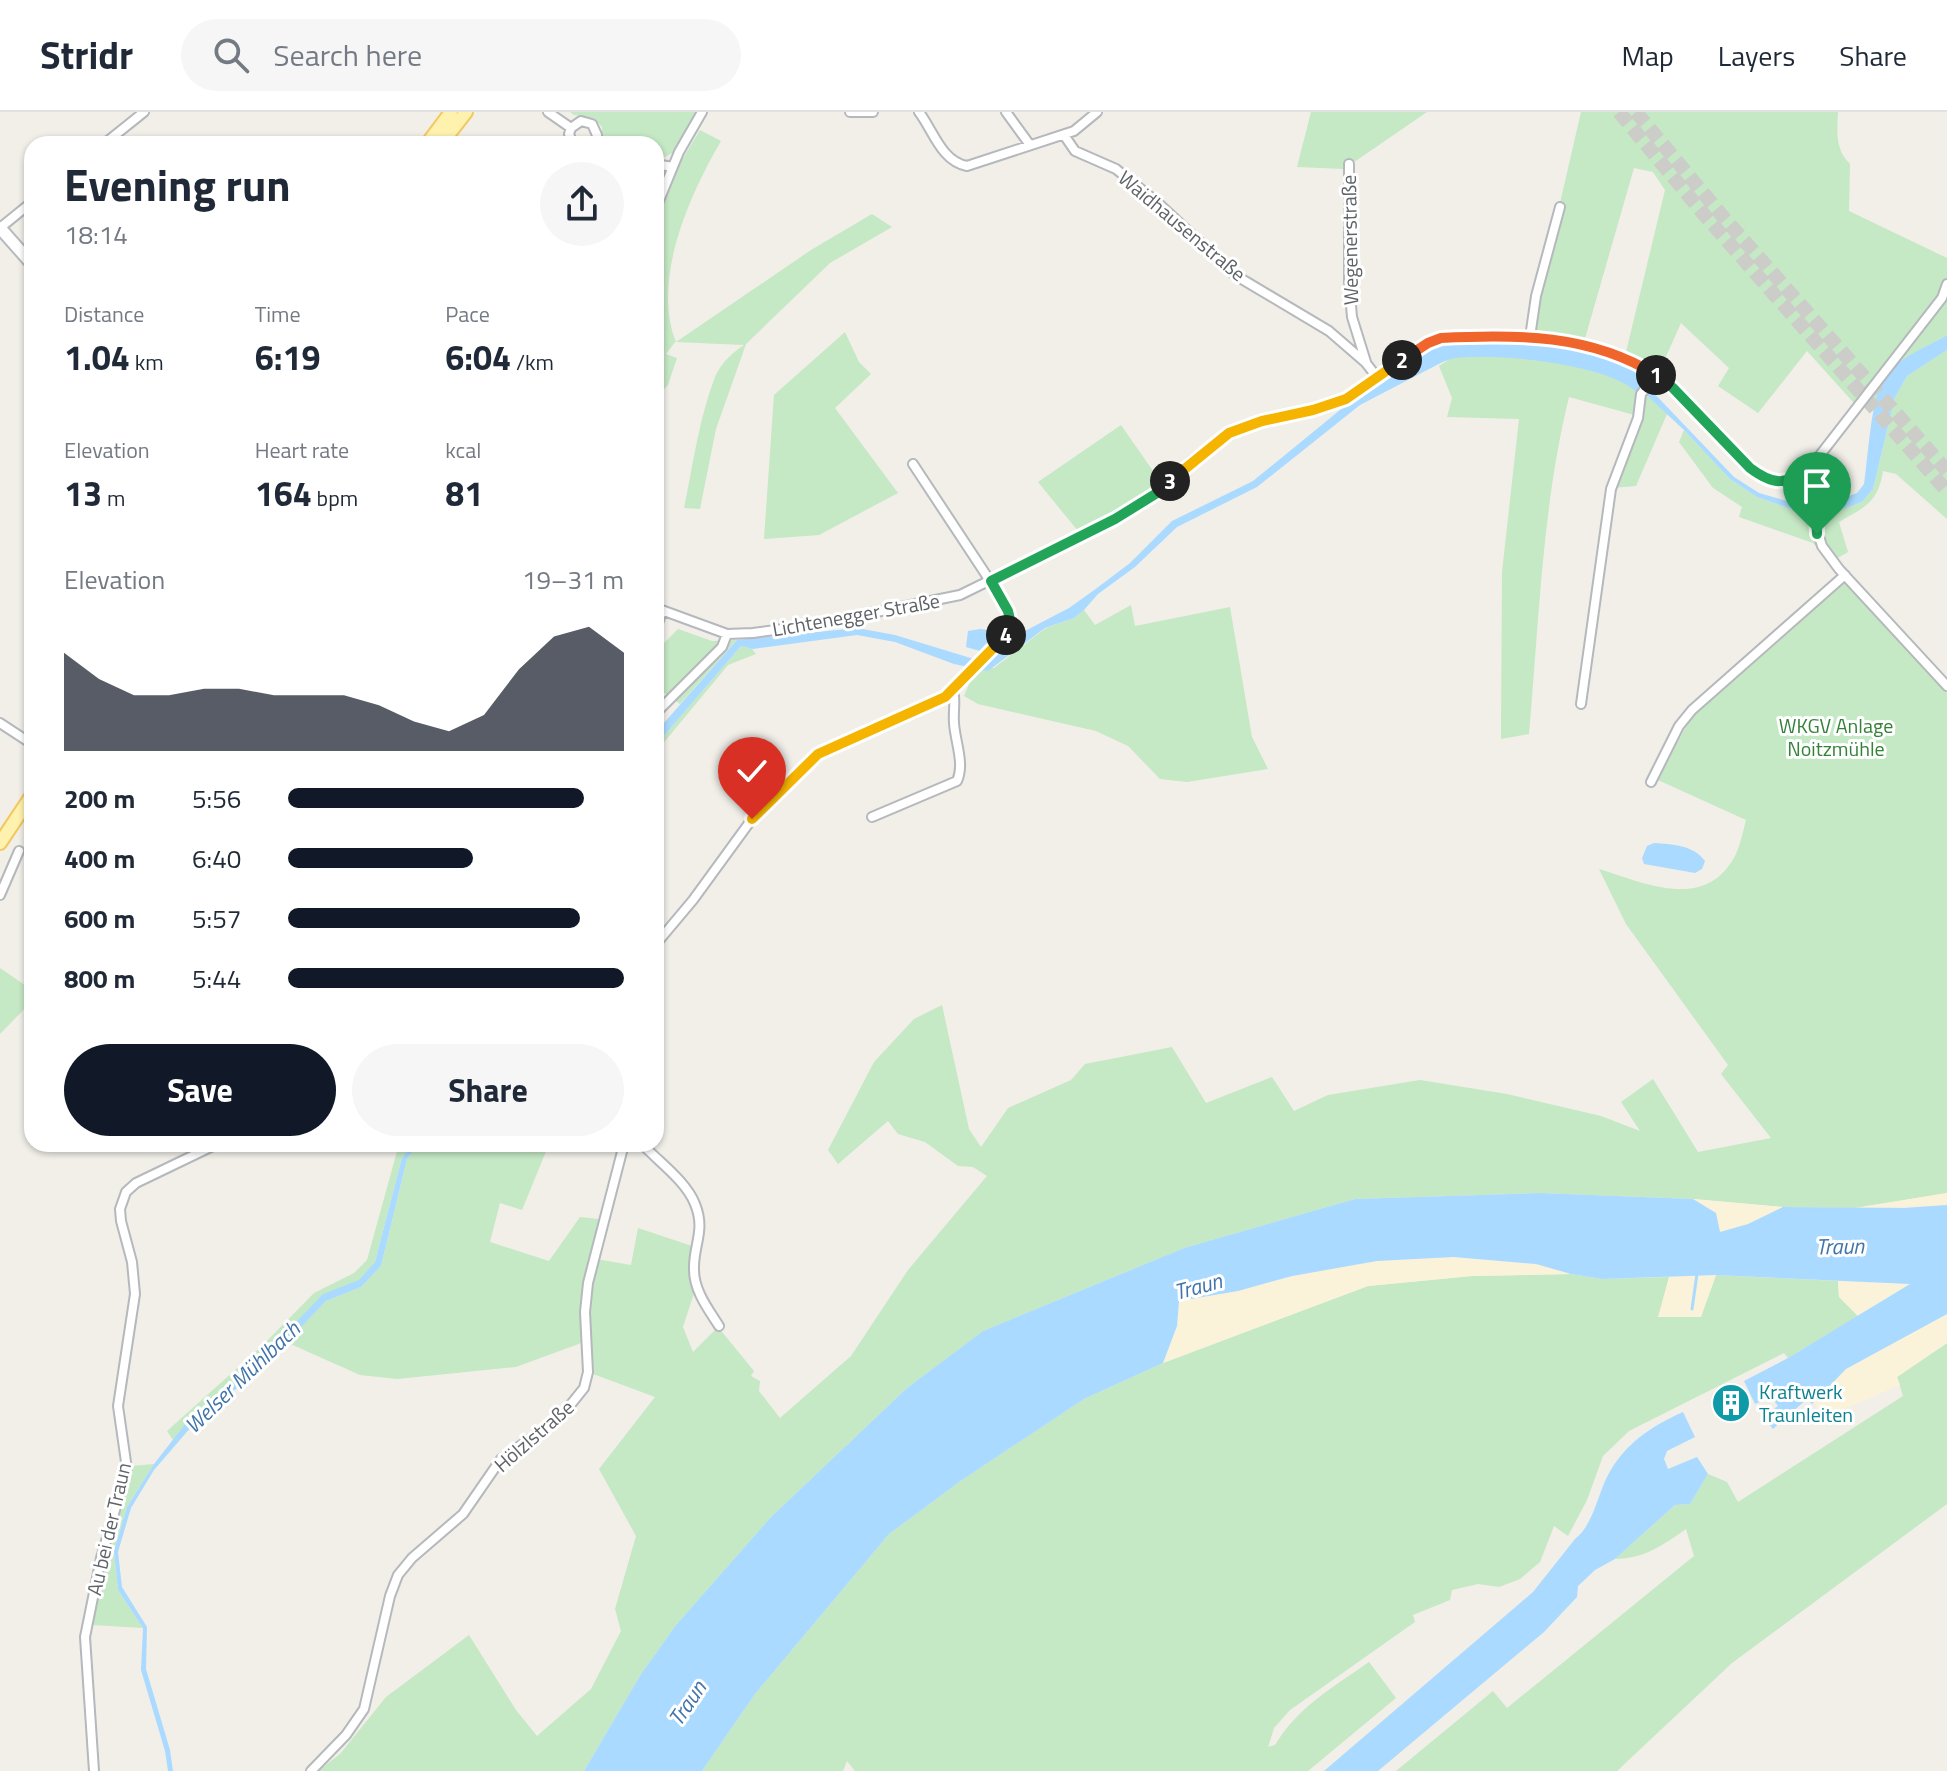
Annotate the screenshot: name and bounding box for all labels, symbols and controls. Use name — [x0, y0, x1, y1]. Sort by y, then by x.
search box — [181, 19, 741, 91]
text: Stridr — [40, 26, 133, 84]
text: Search here — [273, 32, 422, 78]
icon: search — [209, 33, 253, 77]
text: Map — [1621, 34, 1674, 77]
text: Layers — [1718, 34, 1795, 77]
text: Share — [1839, 34, 1907, 77]
text: Evening run — [64, 151, 291, 218]
button: share — [540, 162, 624, 246]
street label: Waidhausenstraße — [1112, 163, 1253, 289]
street label: Wegenerstraße — [1333, 175, 1366, 305]
text: 18:14 — [64, 215, 128, 254]
text: Distance — [64, 297, 144, 331]
text: Time — [255, 297, 301, 331]
text: Pace — [445, 297, 490, 331]
text: 1.04 — [64, 331, 130, 383]
text: 6:19 — [255, 331, 320, 383]
text: 6:04 — [445, 331, 511, 383]
pin: 2 — [1382, 340, 1422, 380]
text: 2 — [1396, 343, 1408, 377]
text: km — [130, 345, 164, 379]
text: /km — [511, 345, 554, 379]
pin: 1 — [1636, 355, 1676, 395]
text: 1 — [1650, 358, 1662, 392]
text: Elevation — [64, 433, 150, 467]
text: Heart rate — [255, 433, 349, 467]
text: kcal — [445, 433, 481, 467]
pin — [1783, 452, 1851, 534]
pin: 3 — [1150, 461, 1190, 501]
text: 3 — [1164, 464, 1176, 498]
icon: arrive — [1795, 464, 1839, 508]
text: 13 — [64, 467, 102, 519]
text: 164 — [255, 467, 312, 519]
text: 81 — [445, 467, 483, 519]
text: m — [102, 481, 125, 515]
text: bpm — [312, 481, 358, 515]
text: Elevation — [64, 560, 165, 599]
text: 19–31 m — [522, 560, 624, 599]
street label: Lichtenegger Straße — [770, 585, 942, 644]
pin: 4 — [986, 615, 1026, 655]
text: 4 — [1000, 618, 1012, 652]
park label: WKGV Anlage Noitzmühle — [1779, 710, 1893, 764]
pin — [718, 737, 786, 819]
icon: check — [730, 749, 774, 793]
text: 200 m — [64, 779, 135, 818]
text: 5:56 — [192, 779, 241, 818]
text: 400 m — [64, 839, 135, 878]
text: 6:40 — [192, 839, 241, 878]
text: 600 m — [64, 899, 135, 938]
text: 5:57 — [192, 899, 241, 938]
text: 800 m — [64, 959, 135, 998]
text: 5:44 — [192, 959, 241, 998]
button: Save — [64, 1044, 336, 1136]
button: Share — [352, 1044, 624, 1136]
water label: Traun — [1816, 1229, 1866, 1263]
water label: Traun — [1170, 1263, 1227, 1309]
water label: Welser Mühlbach — [176, 1312, 308, 1441]
place label: Kraftwerk Traunleiten — [1759, 1376, 1853, 1430]
building icon: Kraftwerk Traunleiten — [1710, 1382, 1752, 1424]
street label: Hölzlstraße — [487, 1392, 580, 1479]
street label: Au bei der Traun — [78, 1459, 139, 1598]
water label: Traun — [659, 1673, 715, 1733]

